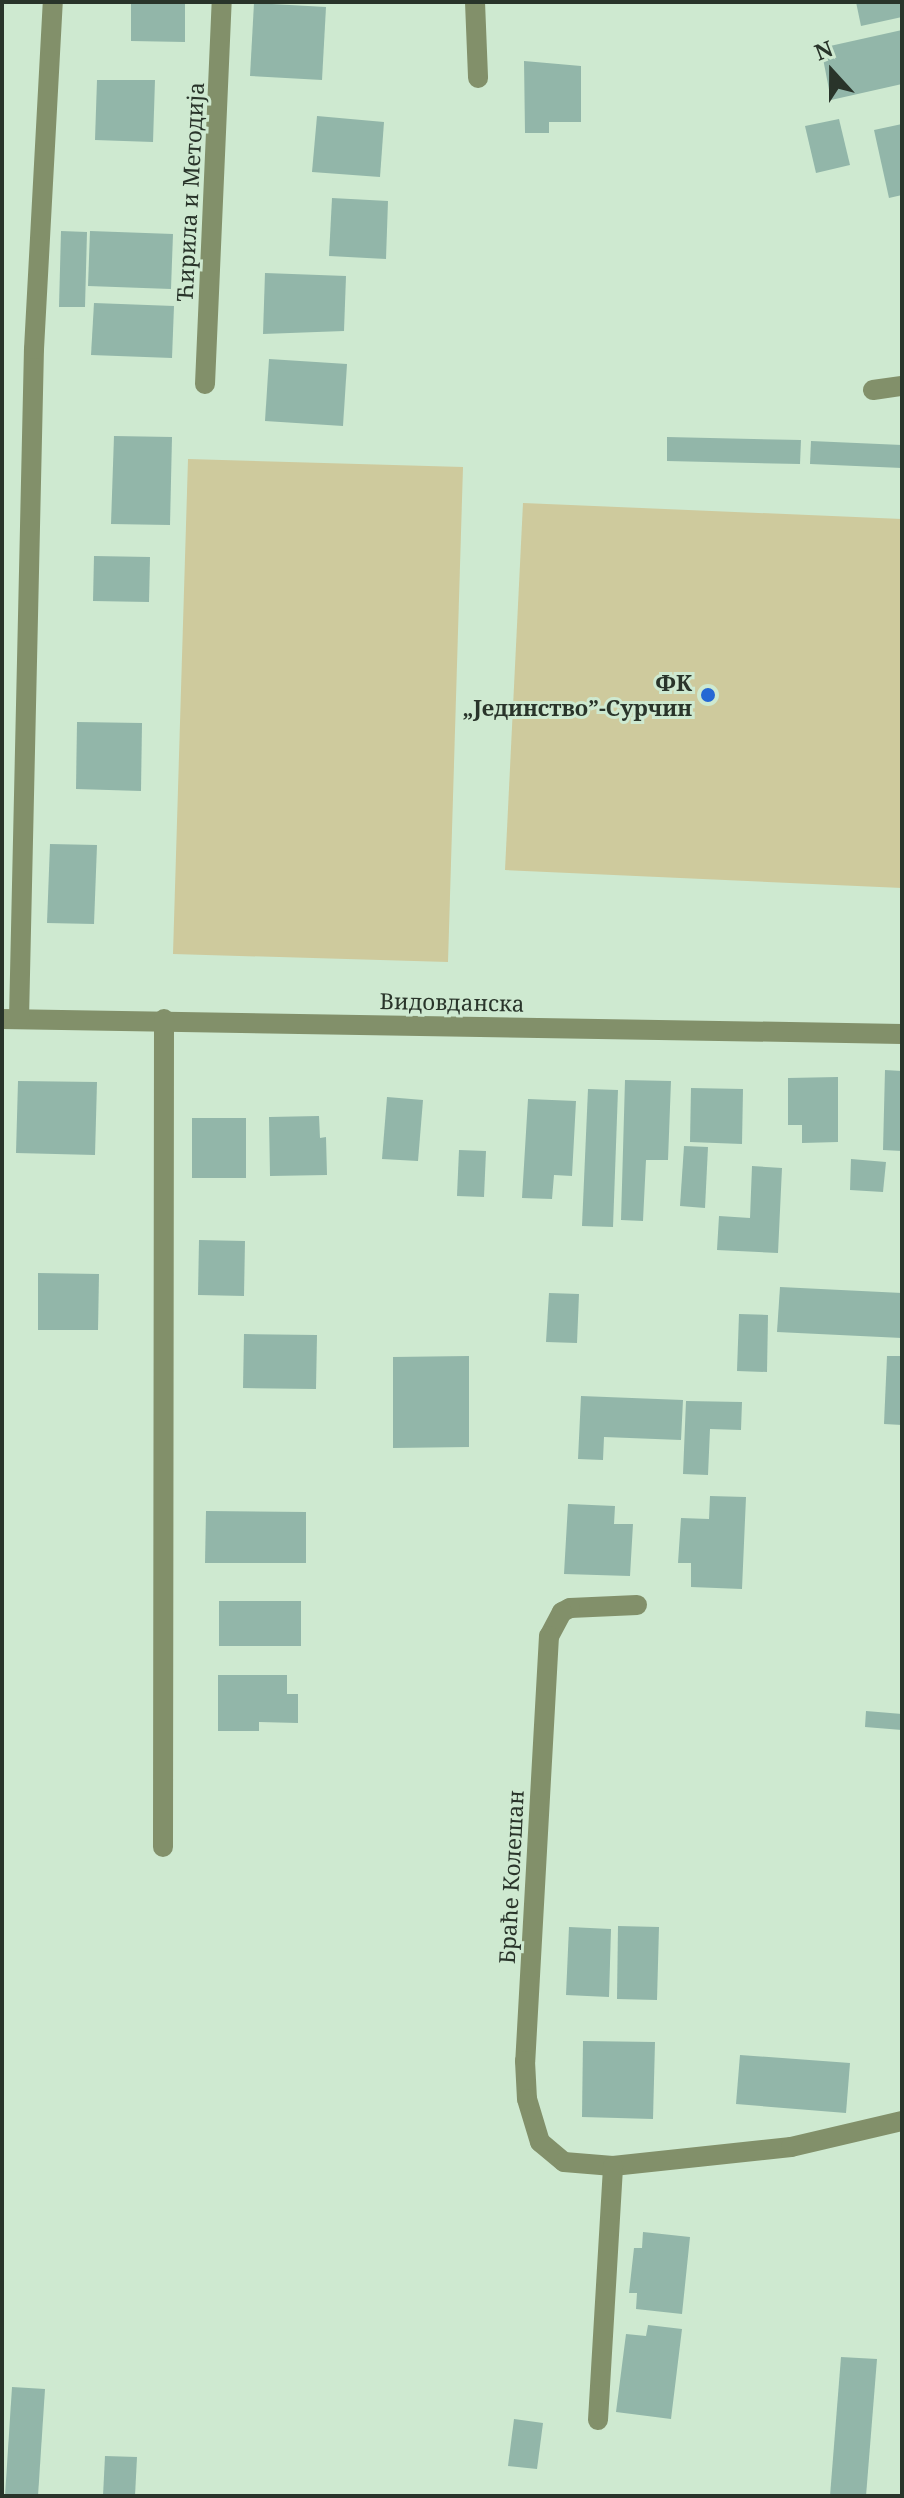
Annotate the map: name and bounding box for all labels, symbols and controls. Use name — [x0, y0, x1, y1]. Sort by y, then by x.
north arrow — [792, 32, 872, 112]
text: N — [810, 32, 837, 67]
street label: Ћирила и Методија — [171, 81, 209, 303]
place label: ФК „Јединство”-Сурчин — [462, 669, 692, 720]
marker: ФК „Јединство”-Сурчин — [699, 686, 717, 704]
street label: Видовданска — [379, 988, 525, 1016]
street label: Браће Колешан — [493, 1789, 529, 1965]

